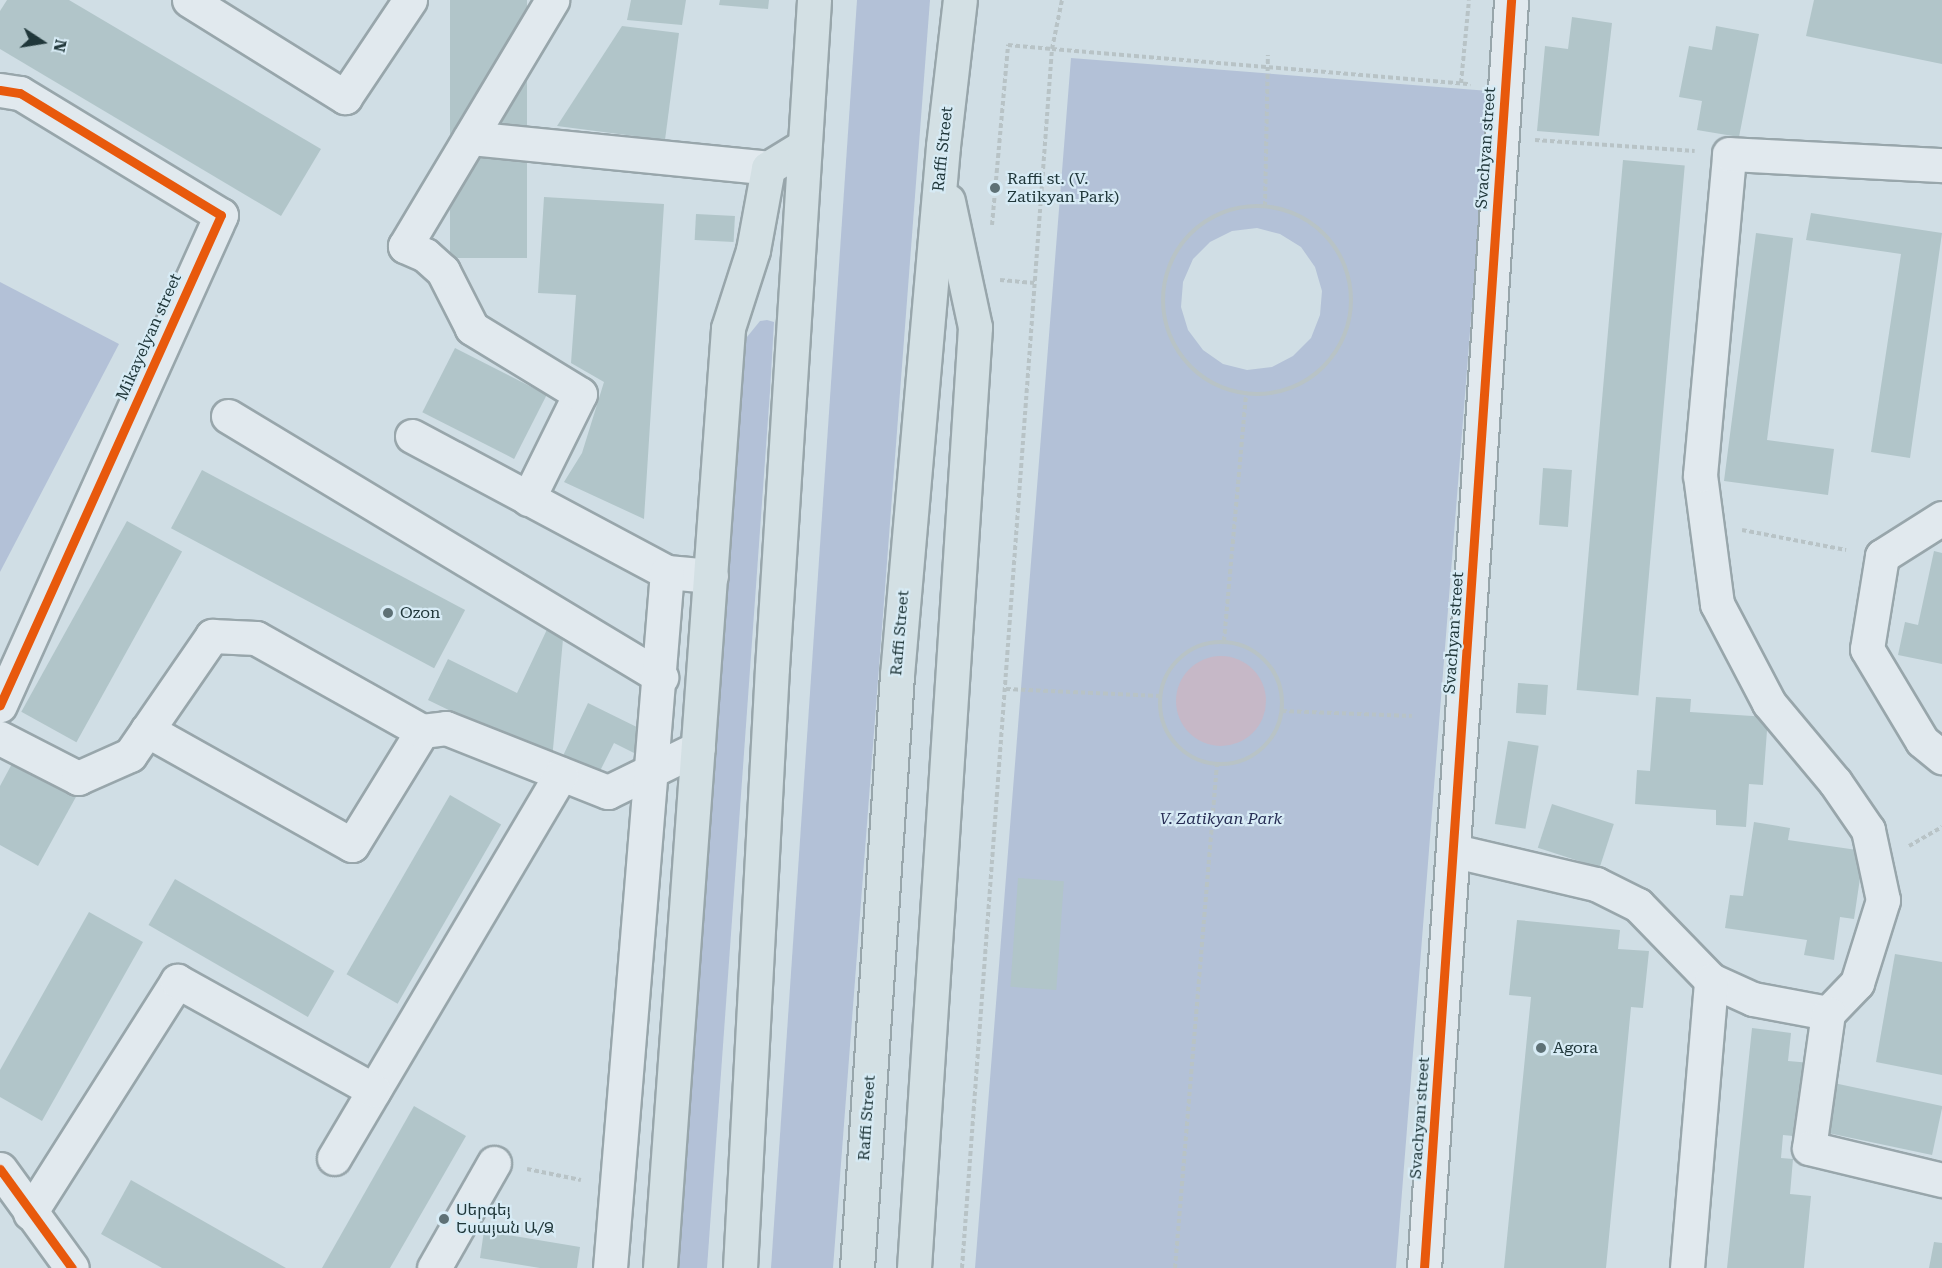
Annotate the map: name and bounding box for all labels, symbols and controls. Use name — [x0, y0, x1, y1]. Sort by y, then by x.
north arrow — [12, 12, 72, 72]
text: N — [50, 38, 71, 54]
street label: Svachyan street — [1472, 86, 1500, 210]
street label: Raffi Street — [929, 105, 957, 193]
place label: Raffi st. (V. Zatikyan Park) — [1007, 169, 1119, 207]
marker: Raffi st. (V. Zatikyan Park) — [988, 181, 1002, 195]
street label: Mikayelyan street — [112, 271, 186, 403]
street label: Svachyan street — [1440, 571, 1468, 695]
street label: Raffi Street — [887, 590, 913, 676]
place label: Ozon — [400, 603, 440, 623]
marker: Ozon — [381, 606, 395, 620]
park label: V. Zatikyan Park — [1160, 809, 1282, 829]
place label: Agora — [1553, 1038, 1598, 1058]
marker: Agora — [1534, 1041, 1548, 1055]
street label: Svachyan street — [1406, 1056, 1434, 1180]
street label: Raffi Street — [854, 1075, 880, 1161]
place label: Սերգեյ Եսայան Ա/Ձ — [456, 1200, 554, 1238]
marker: Սերգեյ Եսայան Ա/Ձ — [437, 1212, 451, 1226]

